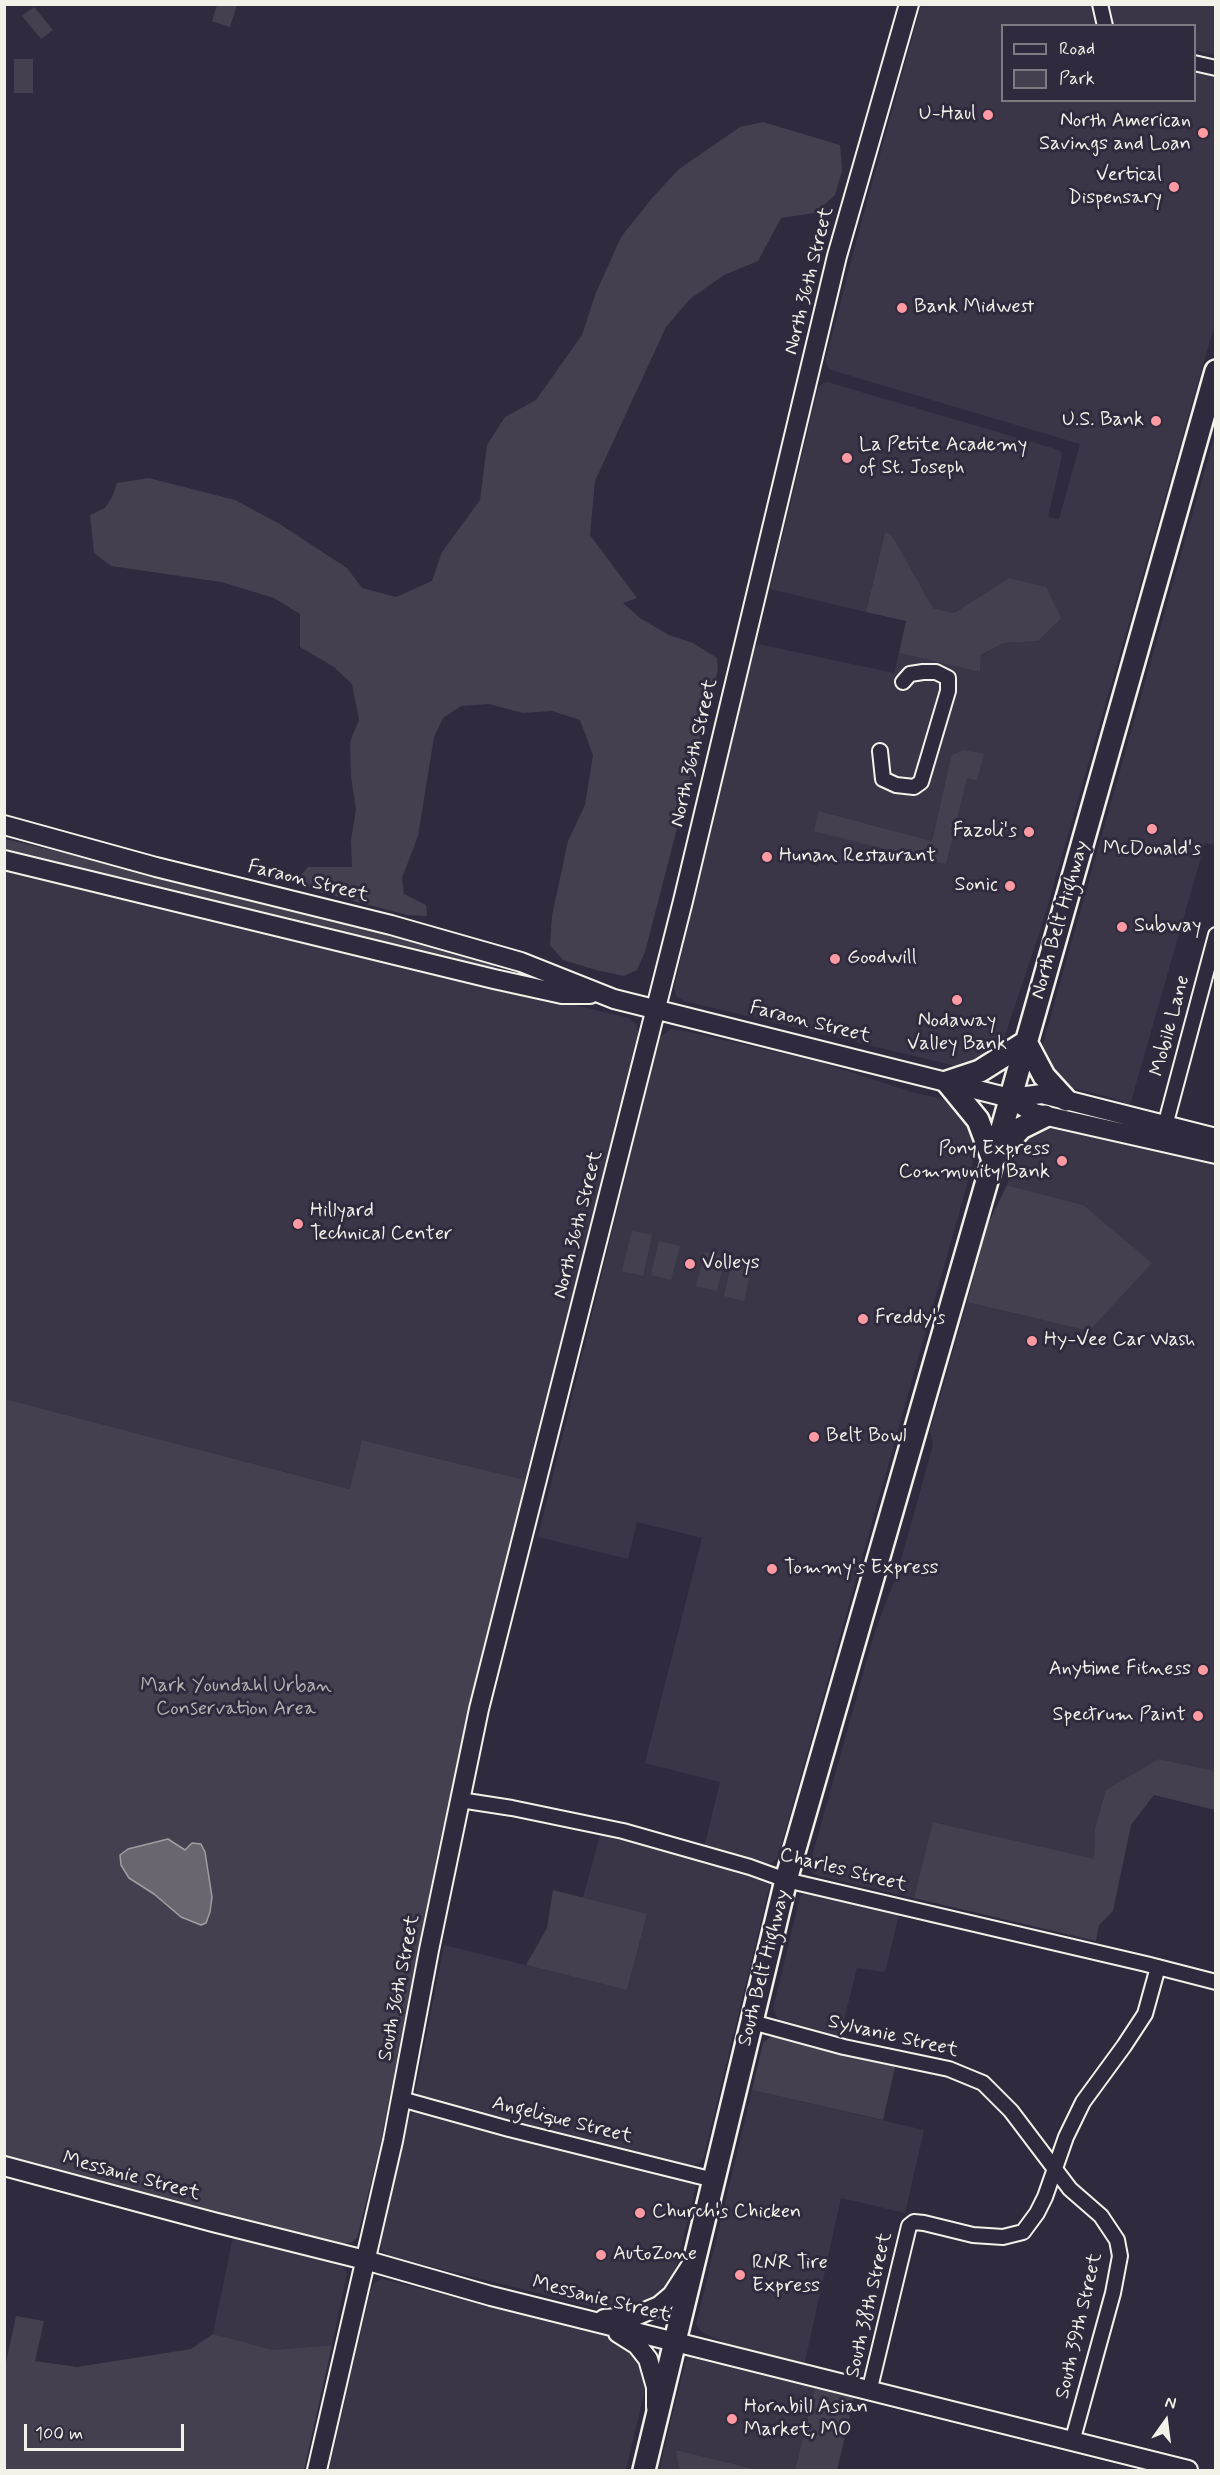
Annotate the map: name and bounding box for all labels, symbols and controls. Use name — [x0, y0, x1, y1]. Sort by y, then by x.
legend — [1001, 24, 1196, 102]
text: Road — [1059, 37, 1095, 61]
text: Park — [1059, 67, 1095, 91]
place label: U-Haul — [919, 103, 976, 127]
marker: U-Haul — [981, 108, 995, 122]
place label: North American Savings and Loan — [1039, 110, 1191, 157]
marker: North American Savings and Loan — [1196, 126, 1210, 140]
place label: Vertical Dispensary — [1068, 164, 1162, 211]
marker: Vertical Dispensary — [1167, 180, 1181, 194]
street label: North 36th Street — [780, 205, 840, 357]
place label: Bank Midwest — [914, 296, 1034, 320]
marker: Bank Midwest — [895, 301, 909, 315]
place label: U.S. Bank — [1062, 409, 1144, 433]
marker: U.S. Bank — [1149, 414, 1163, 428]
place label: La Petite Academy of St. Joseph — [859, 434, 1027, 481]
marker: La Petite Academy of St. Joseph — [840, 451, 854, 465]
street label: North 36th Street — [666, 677, 724, 829]
place label: Fazoli's — [953, 820, 1017, 844]
marker: McDonald's — [1145, 822, 1159, 836]
marker: Fazoli's — [1022, 825, 1036, 839]
street label: North Belt Highway — [1027, 838, 1095, 1002]
place label: McDonald's — [1103, 838, 1201, 862]
place label: Hunan Restaurant — [779, 845, 936, 869]
marker: Hunan Restaurant — [760, 850, 774, 864]
street label: Faraon Street — [245, 855, 371, 909]
place label: Sonic — [955, 874, 998, 898]
marker: Sonic — [1003, 879, 1017, 893]
place label: Subway — [1134, 915, 1201, 939]
marker: Subway — [1115, 920, 1129, 934]
place label: Goodwill — [847, 947, 917, 971]
marker: Goodwill — [828, 952, 842, 966]
street label: Mobile Lane — [1146, 973, 1196, 1079]
marker: Nodaway Valley Bank — [950, 993, 964, 1007]
street label: Faraon Street — [747, 996, 873, 1050]
place label: Nodaway Valley Bank — [907, 1010, 1007, 1057]
place label: Pony Express Community Bank — [899, 1138, 1050, 1185]
street label: North 36th Street — [549, 1149, 609, 1301]
marker: Pony Express Community Bank — [1055, 1154, 1069, 1168]
place label: Hillyard Technical Center — [310, 1200, 452, 1247]
marker: Hillyard Technical Center — [291, 1217, 305, 1231]
place label: Volleys — [702, 1252, 760, 1276]
marker: Volleys — [683, 1257, 697, 1271]
place label: Freddy's — [875, 1307, 945, 1331]
marker: Freddy's — [856, 1312, 870, 1326]
place label: Hy-Vee Car Wash — [1044, 1329, 1196, 1353]
marker: Hy-Vee Car Wash — [1025, 1334, 1039, 1348]
place label: Belt Bowl — [826, 1425, 906, 1449]
marker: Belt Bowl — [807, 1430, 821, 1444]
place label: Tommy's Express — [784, 1557, 938, 1581]
marker: Tommy's Express — [765, 1562, 779, 1576]
place label: Anytime Fitness — [1049, 1658, 1191, 1682]
marker: Anytime Fitness — [1196, 1663, 1210, 1677]
park label: Mark Youndahl Urban Conservation Area — [140, 1675, 332, 1722]
place label: Spectrum Paint — [1053, 1704, 1186, 1728]
marker: Spectrum Paint — [1191, 1709, 1205, 1723]
street label: Charles Street — [777, 1844, 909, 1898]
street label: South Belt Highway — [734, 1887, 796, 2049]
street label: South 36th Street — [374, 1913, 426, 2063]
street label: Sylvanie Street — [826, 2010, 960, 2064]
street label: Angelique Street — [489, 2092, 635, 2150]
street label: Messanie Street — [60, 2147, 202, 2207]
place label: Church's Chicken — [652, 2201, 801, 2225]
marker: Church's Chicken — [633, 2206, 647, 2220]
street label: South 38th Street — [842, 2230, 898, 2380]
place label: AutoZone — [613, 2243, 697, 2267]
marker: AutoZone — [594, 2248, 608, 2262]
street label: South 39th Street — [1052, 2251, 1108, 2401]
place label: RNR Tire Express — [752, 2252, 828, 2299]
marker: RNR Tire Express — [733, 2268, 747, 2282]
street label: Messanie Street — [530, 2271, 672, 2329]
north arrow — [1136, 2391, 1196, 2451]
text: N — [1163, 2392, 1178, 2415]
place label: Hornbill Asian Market, MO — [744, 2396, 868, 2443]
scale bar — [27, 2412, 188, 2450]
marker: Hornbill Asian Market, MO — [725, 2412, 739, 2426]
text: 100 m — [35, 2422, 83, 2446]

